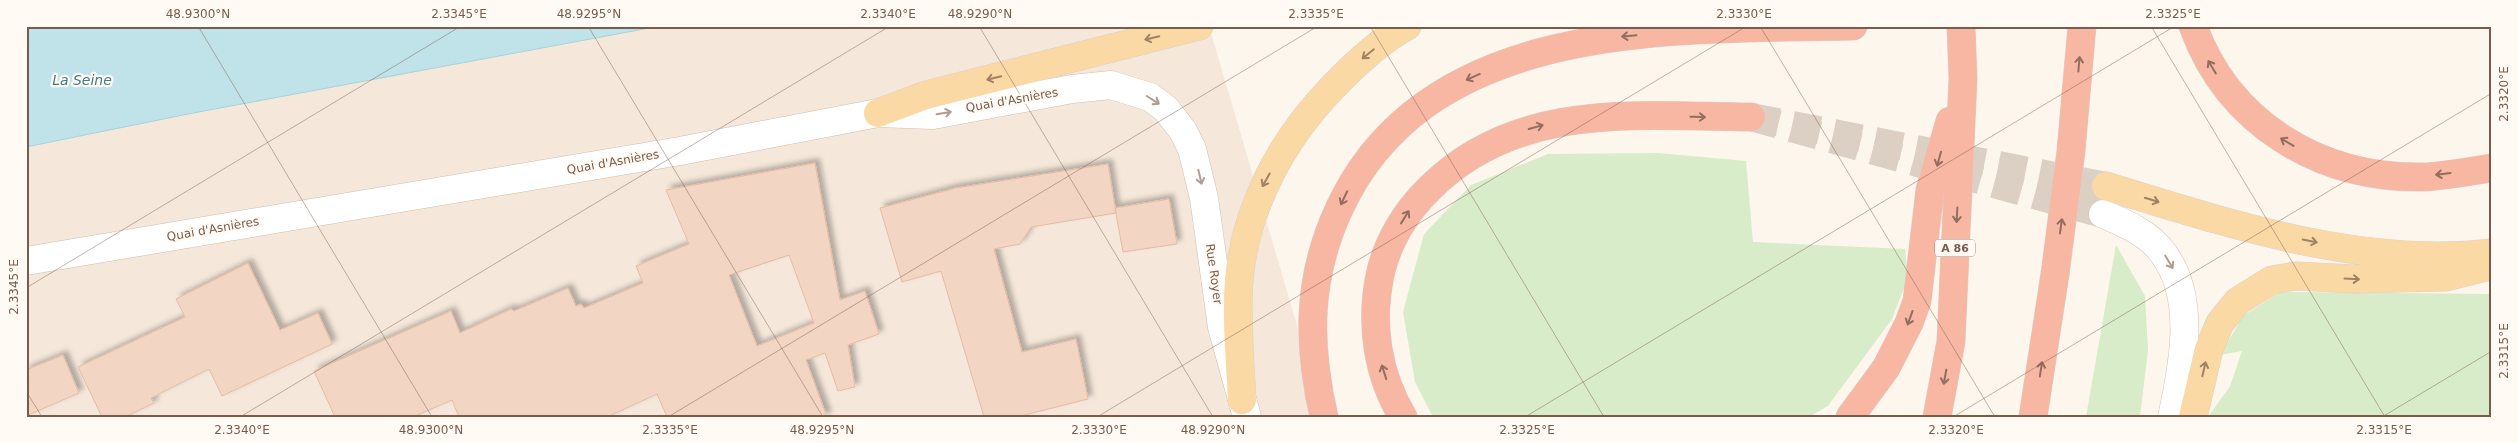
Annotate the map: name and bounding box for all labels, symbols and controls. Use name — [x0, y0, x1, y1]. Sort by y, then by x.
text: 48.9300°N — [166, 7, 230, 21]
text: 2.3345°E — [431, 7, 487, 21]
text: 48.9295°N — [557, 7, 621, 21]
text: 2.3340°E — [860, 7, 916, 21]
text: 48.9290°N — [948, 7, 1012, 21]
text: 2.3335°E — [1288, 7, 1344, 21]
text: 2.3330°E — [1716, 7, 1772, 21]
text: 2.3325°E — [2145, 7, 2201, 21]
one-way arrow — [1622, 31, 1638, 41]
one-way arrow — [1144, 34, 1160, 43]
one-way arrow — [1361, 49, 1374, 60]
one-way arrow — [2074, 56, 2084, 72]
one-way arrow — [2206, 60, 2216, 74]
text: 2.3320°E — [2497, 66, 2511, 122]
water label: La Seine — [52, 72, 112, 88]
one-way arrow — [1466, 73, 1481, 82]
one-way arrow — [987, 74, 1003, 83]
street label: Quai d'Asnières — [965, 85, 1059, 115]
one-way arrow — [1145, 96, 1159, 106]
one-way arrow — [936, 107, 952, 117]
one-way arrow — [1690, 112, 1706, 122]
one-way arrow — [1528, 122, 1544, 131]
one-way arrow — [2280, 137, 2294, 147]
street label: Quai d'Asnières — [566, 147, 660, 177]
one-way arrow — [1934, 151, 1944, 167]
one-way arrow — [1196, 169, 1205, 185]
one-way arrow — [2436, 169, 2452, 179]
one-way arrow — [1261, 172, 1271, 186]
one-way arrow — [1339, 190, 1348, 205]
one-way arrow — [2144, 196, 2160, 206]
one-way arrow — [1952, 206, 1961, 222]
one-way arrow — [1401, 210, 1411, 224]
street label: Quai d'Asnières — [166, 214, 260, 244]
one-way arrow — [2057, 218, 2067, 234]
one-way arrow — [2301, 237, 2317, 246]
road number: A 86 — [1935, 240, 1975, 256]
street label: Rue Royer — [1203, 243, 1225, 305]
one-way arrow — [2165, 254, 2175, 268]
text: 2.3345°E — [7, 259, 21, 315]
one-way arrow — [2343, 274, 2359, 284]
one-way arrow — [1905, 310, 1914, 325]
text: 2.3315°E — [2497, 323, 2511, 379]
one-way arrow — [2036, 361, 2046, 377]
one-way arrow — [2200, 362, 2209, 378]
one-way arrow — [1378, 364, 1388, 380]
one-way arrow — [1939, 368, 1949, 384]
text: 2.3340°E — [214, 423, 270, 437]
text: 48.9300°N — [399, 423, 463, 437]
text: 2.3335°E — [642, 423, 698, 437]
text: 48.9295°N — [790, 423, 854, 437]
text: 2.3330°E — [1071, 423, 1127, 437]
text: 48.9290°N — [1181, 423, 1245, 437]
text: 2.3325°E — [1499, 423, 1555, 437]
text: 2.3320°E — [1928, 423, 1984, 437]
text: 2.3315°E — [2356, 423, 2412, 437]

